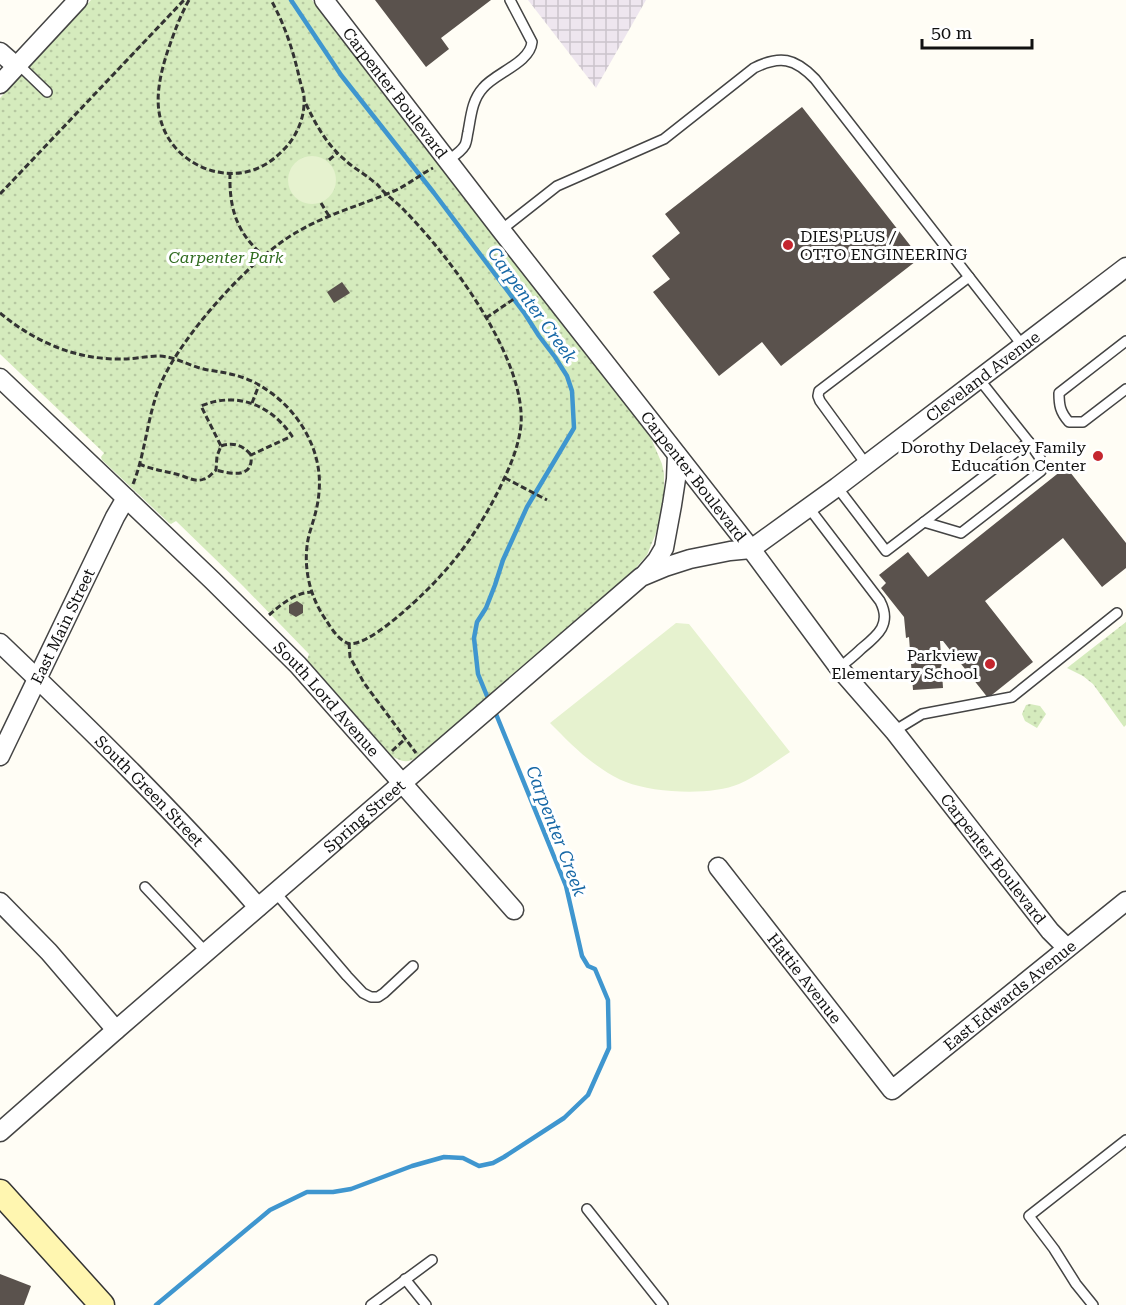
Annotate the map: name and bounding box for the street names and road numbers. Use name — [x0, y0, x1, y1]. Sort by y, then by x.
street label: Carpenter Boulevard — [339, 24, 451, 162]
street label: Cleveland Avenue — [922, 327, 1044, 426]
street label: Carpenter Boulevard — [637, 408, 750, 545]
street label: East Main Street — [27, 566, 99, 687]
street label: South Lord Avenue — [270, 638, 383, 761]
street label: South Green Street — [91, 731, 207, 850]
street label: Spring Street — [320, 776, 409, 857]
street label: Carpenter Boulevard — [936, 790, 1050, 928]
street label: Hattie Avenue — [763, 930, 846, 1028]
street label: East Edwards Avenue — [940, 936, 1080, 1055]

